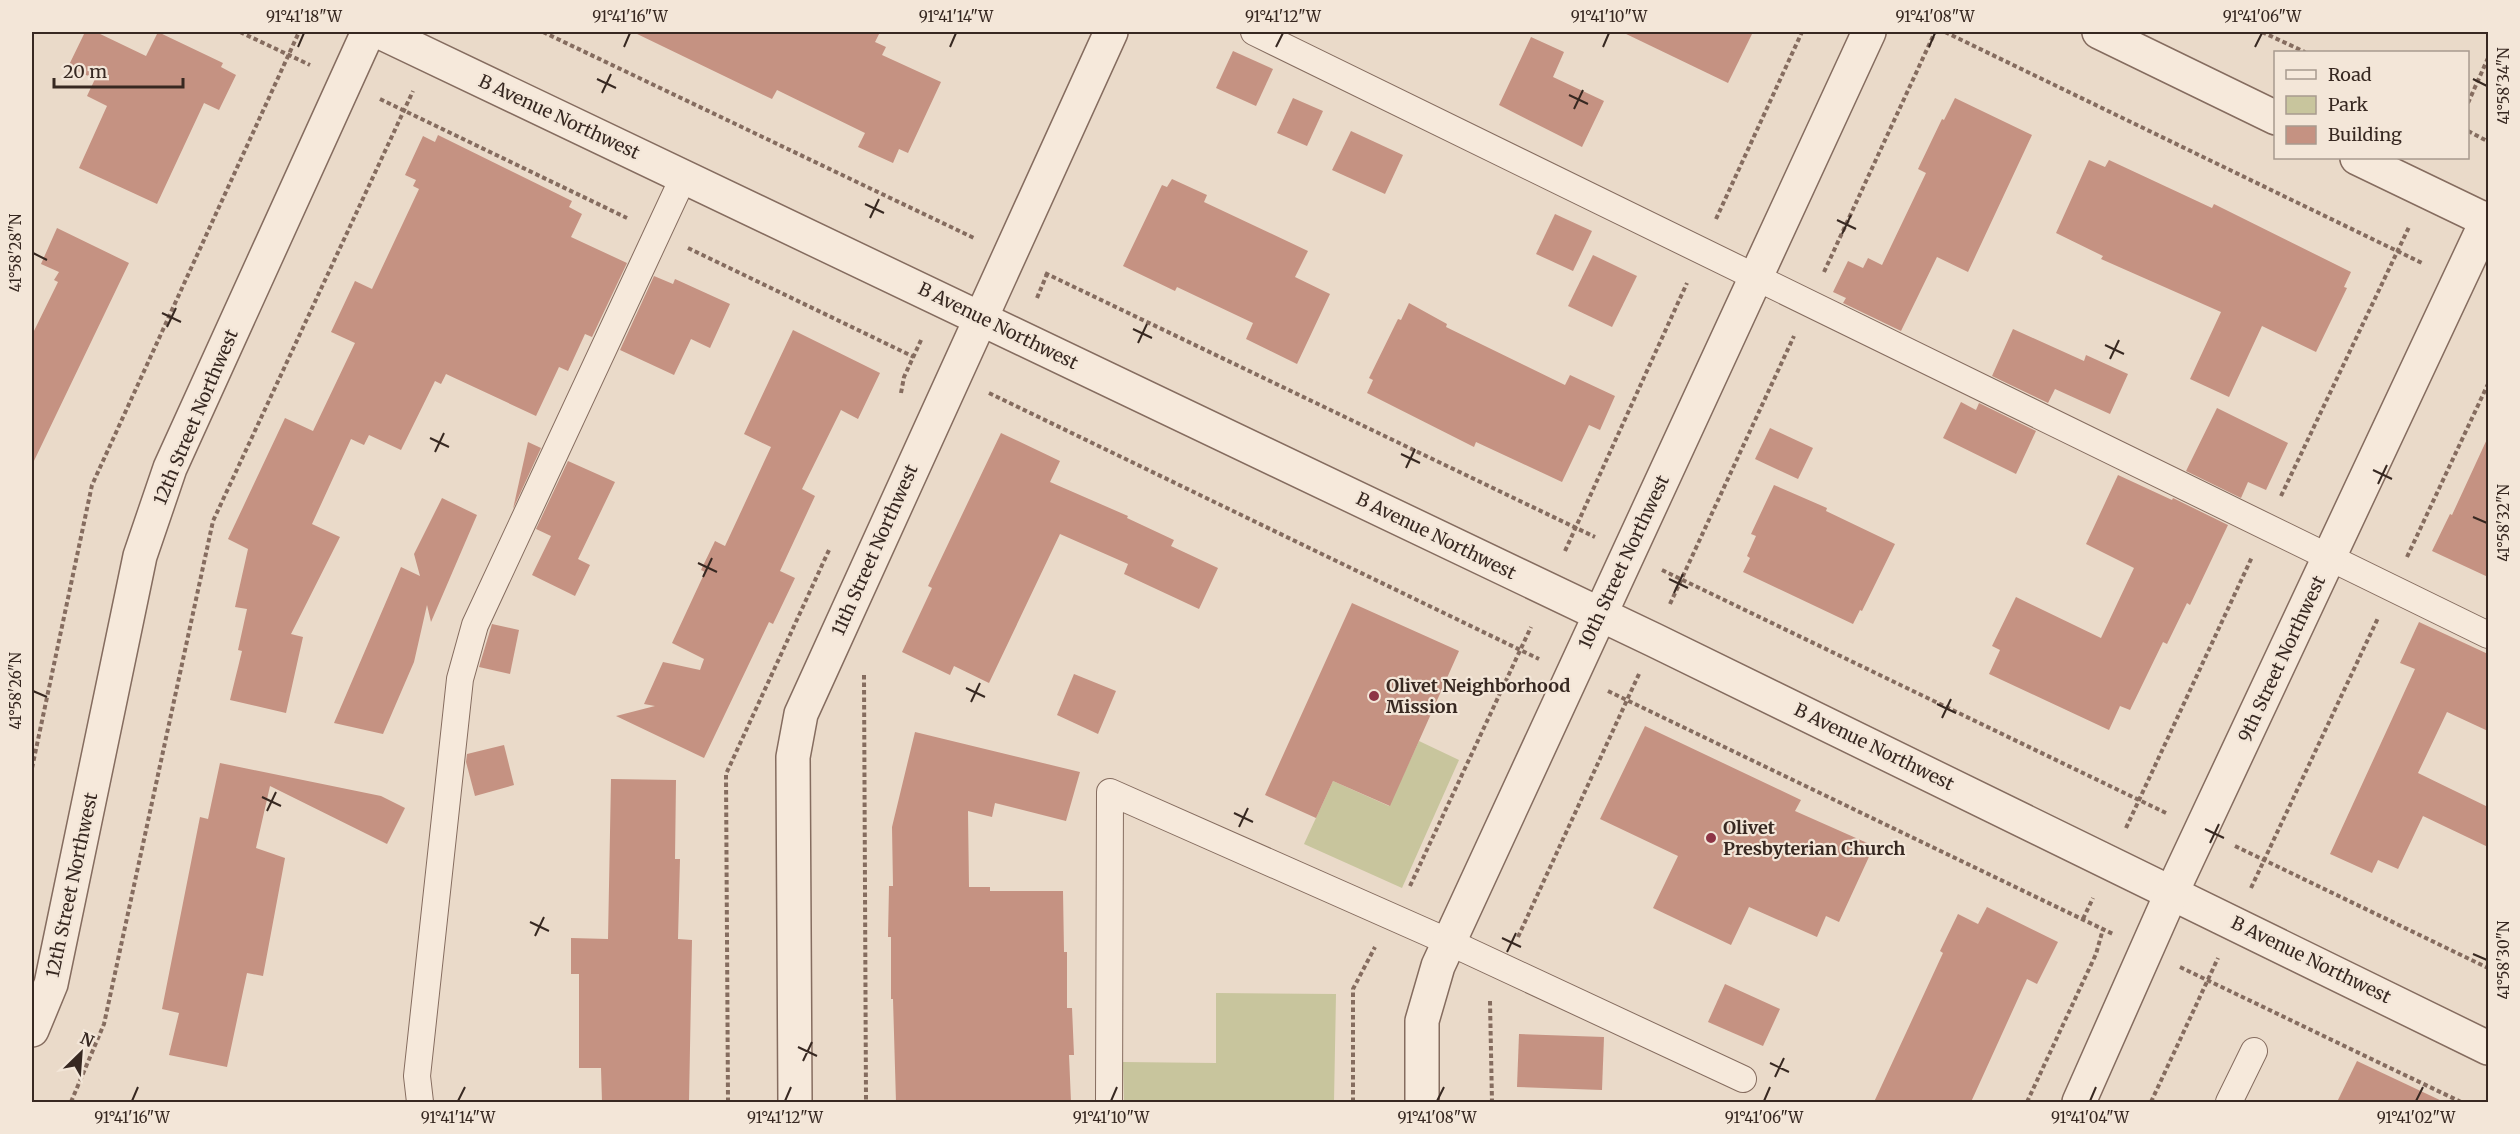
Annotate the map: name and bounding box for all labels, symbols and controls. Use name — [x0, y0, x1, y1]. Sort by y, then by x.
text: 91°41'18"W — [266, 7, 343, 26]
text: 91°41'16"W — [592, 7, 669, 26]
text: 91°41'14"W — [919, 7, 994, 26]
text: 91°41'12"W — [1245, 7, 1322, 26]
text: 91°41'10"W — [1571, 7, 1648, 26]
text: 91°41'08"W — [1895, 7, 1976, 26]
text: 91°41'06"W — [2223, 7, 2302, 26]
text: 41°58'34"N — [2494, 47, 2513, 125]
scale bar — [54, 51, 183, 89]
legend — [2274, 51, 2469, 159]
text: 20 m — [63, 60, 107, 83]
text: Road — [2328, 63, 2372, 86]
street label: B Avenue Northwest — [475, 69, 643, 164]
text: Park — [2328, 93, 2369, 116]
text: Building — [2328, 123, 2402, 146]
text: 41°58'28"N — [6, 213, 25, 292]
street label: B Avenue Northwest — [914, 277, 1082, 374]
street label: 12th Street Northwest — [148, 326, 243, 508]
street label: 11th Street Northwest — [826, 460, 923, 639]
street label: 10th Street Northwest — [1573, 471, 1674, 652]
text: 41°58'32"N — [2494, 484, 2513, 562]
street label: B Avenue Northwest — [1352, 487, 1520, 584]
street label: 9th Street Northwest — [2233, 572, 2330, 746]
text: 41°58'26"N — [6, 652, 25, 730]
place label: Olivet Neighborhood Mission — [1386, 674, 1570, 718]
marker: Olivet Neighborhood Mission — [1367, 689, 1381, 703]
street label: B Avenue Northwest — [1790, 698, 1958, 795]
street label: 12th Street Northwest — [41, 790, 102, 980]
place label: Olivet Presbyterian Church — [1723, 816, 1905, 860]
marker: Olivet Presbyterian Church — [1704, 831, 1718, 845]
street label: B Avenue Northwest — [2227, 911, 2395, 1008]
text: 41°58'30"N — [2494, 920, 2513, 999]
north arrow — [51, 1023, 111, 1083]
text: N — [77, 1028, 98, 1051]
text: 91°41'16"W — [94, 1108, 171, 1127]
text: 91°41'14"W — [421, 1108, 496, 1127]
text: 91°41'12"W — [747, 1108, 824, 1127]
text: 91°41'10"W — [1073, 1108, 1150, 1127]
text: 91°41'08"W — [1397, 1108, 1478, 1127]
text: 91°41'06"W — [1725, 1108, 1804, 1127]
text: 91°41'04"W — [2051, 1108, 2130, 1127]
text: 91°41'02"W — [2377, 1108, 2456, 1127]

